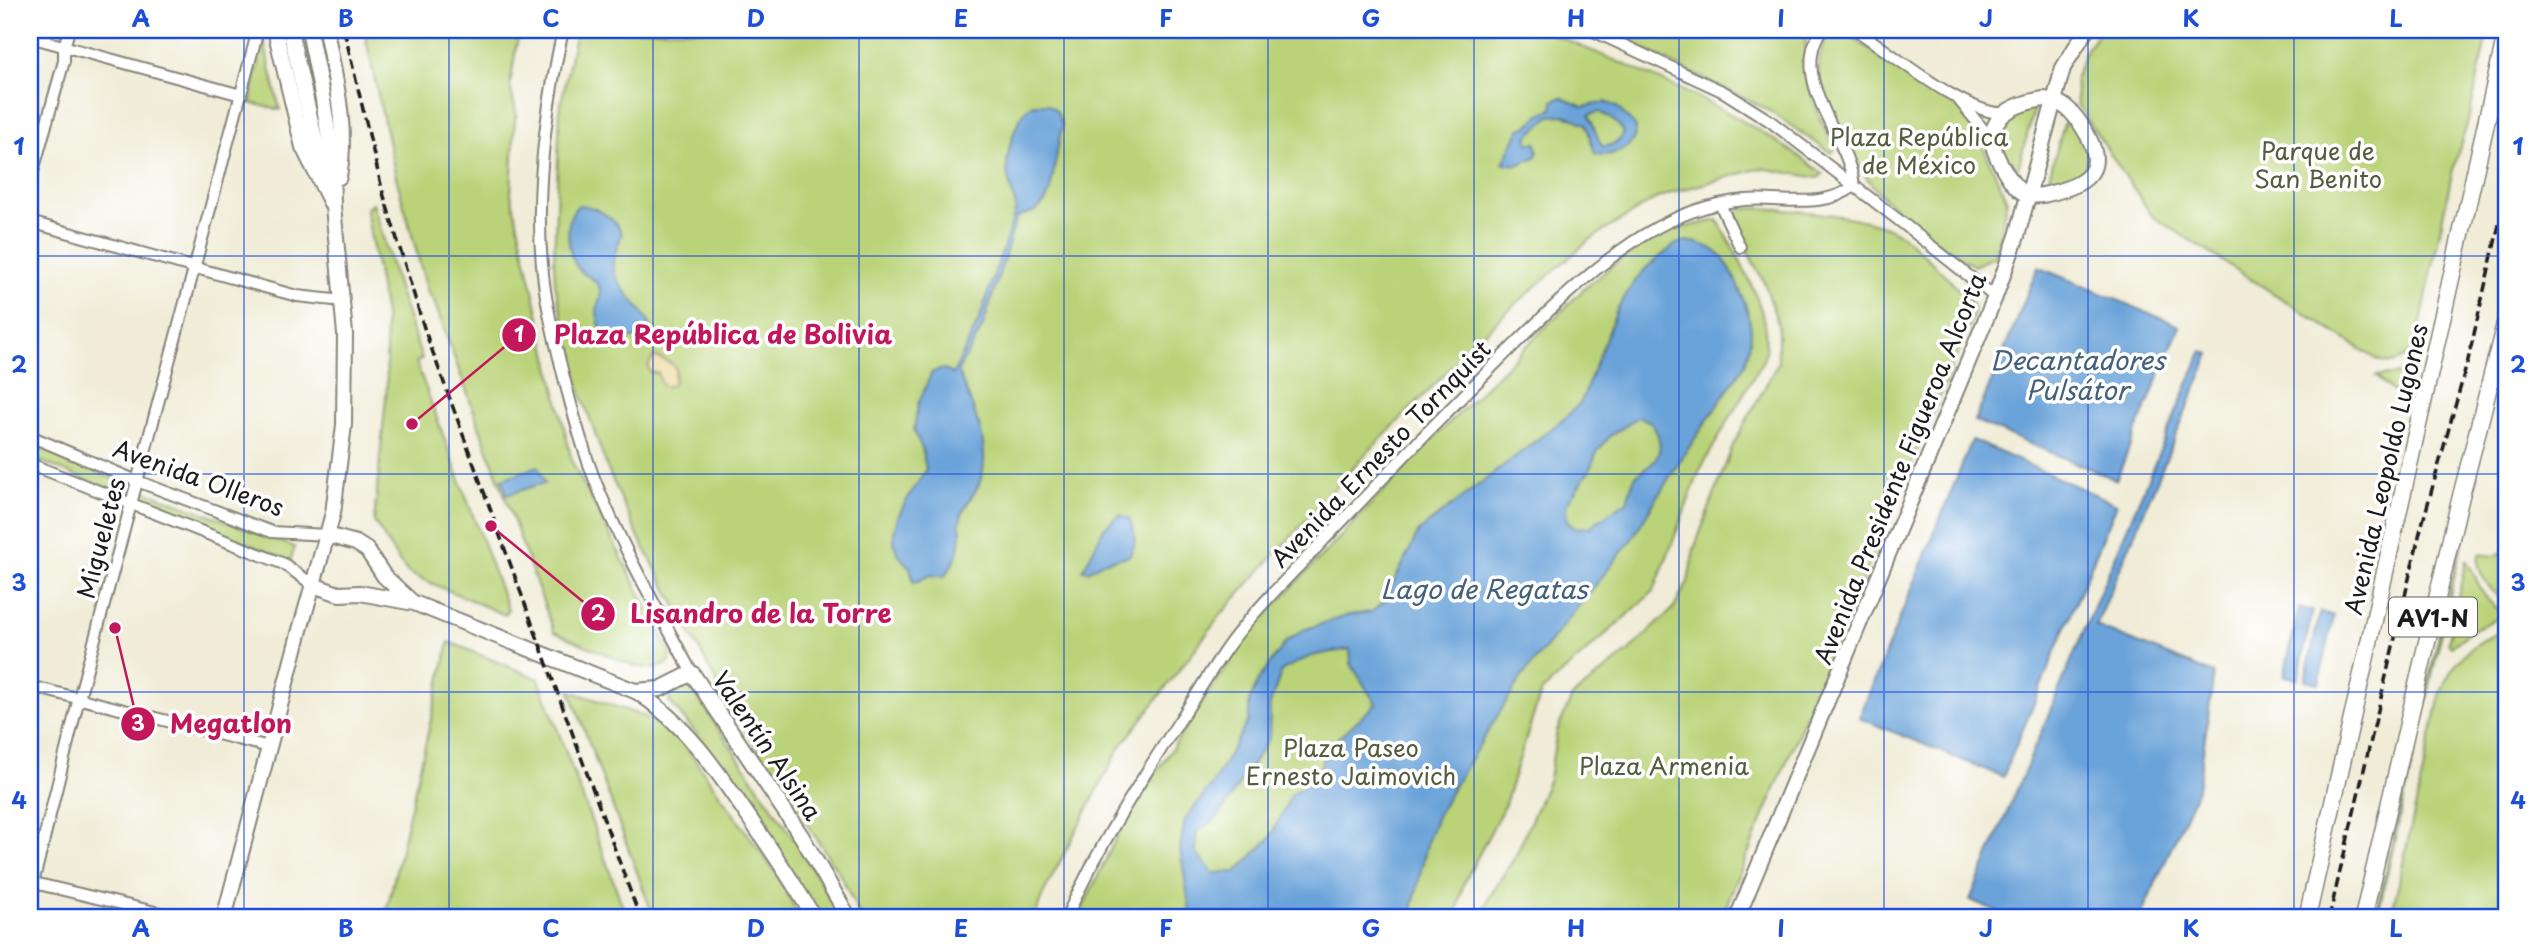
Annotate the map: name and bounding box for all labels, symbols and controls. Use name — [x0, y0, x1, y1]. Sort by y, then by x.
text: A — [132, 0, 150, 35]
text: B — [338, 0, 354, 35]
text: C — [542, 0, 560, 35]
text: D — [747, 0, 765, 35]
text: E — [954, 0, 968, 35]
text: F — [1159, 0, 1173, 35]
text: G — [1362, 0, 1380, 35]
text: H — [1567, 0, 1585, 35]
text: I — [1777, 0, 1785, 35]
text: J — [1979, 0, 1993, 35]
text: K — [2183, 0, 2200, 35]
text: L — [2389, 0, 2403, 35]
park label: Plaza República de México — [1830, 118, 2008, 182]
text: 1 — [14, 128, 25, 163]
text: 1 — [2513, 128, 2524, 163]
park label: Parque de San Benito — [2254, 132, 2382, 196]
street label: Avenida Presidente Figueroa Alcorta — [1804, 267, 1994, 669]
callout: Plaza República de Bolivia — [502, 311, 909, 358]
text: Plaza República de Bolivia — [554, 314, 892, 353]
text: 1 — [514, 317, 524, 349]
street label: Avenida Leopoldo Lugones — [2334, 320, 2436, 618]
street label: Avenida Ernesto Tornquist — [1262, 331, 1498, 575]
water label: Decantadores Pulsátor — [1989, 340, 2167, 409]
text: 2 — [11, 346, 27, 381]
text: 2 — [2510, 346, 2526, 381]
street label: Avenida Olleros — [109, 429, 289, 525]
street label: Migueletes — [67, 474, 133, 602]
text: 3 — [11, 564, 27, 599]
text: 3 — [2510, 564, 2526, 599]
water label: Lago de Regatas — [1381, 569, 1590, 608]
callout: Lisandro de la Torre — [581, 590, 906, 637]
text: Lisandro de la Torre — [630, 593, 892, 632]
text: 2 — [591, 596, 606, 628]
road number: AV1-N — [2389, 597, 2477, 636]
street label: Valentín Alsina — [705, 663, 831, 827]
callout: Megatlon — [121, 701, 306, 748]
text: Megatlon — [170, 703, 292, 742]
text: 3 — [131, 706, 145, 738]
park label: Plaza Paseo Ernesto Jaimovich — [1246, 729, 1456, 793]
park label: Plaza Armenia — [1579, 747, 1749, 783]
text: 4 — [11, 782, 27, 817]
text: 4 — [2510, 782, 2526, 817]
text: A — [132, 910, 150, 945]
text: B — [338, 910, 354, 945]
text: C — [542, 910, 560, 945]
text: D — [747, 910, 765, 945]
text: E — [954, 910, 968, 945]
text: F — [1159, 910, 1173, 945]
text: G — [1362, 910, 1380, 945]
text: H — [1567, 910, 1585, 945]
text: I — [1777, 910, 1785, 945]
text: J — [1979, 910, 1993, 945]
text: K — [2183, 910, 2200, 945]
text: L — [2389, 910, 2403, 945]

